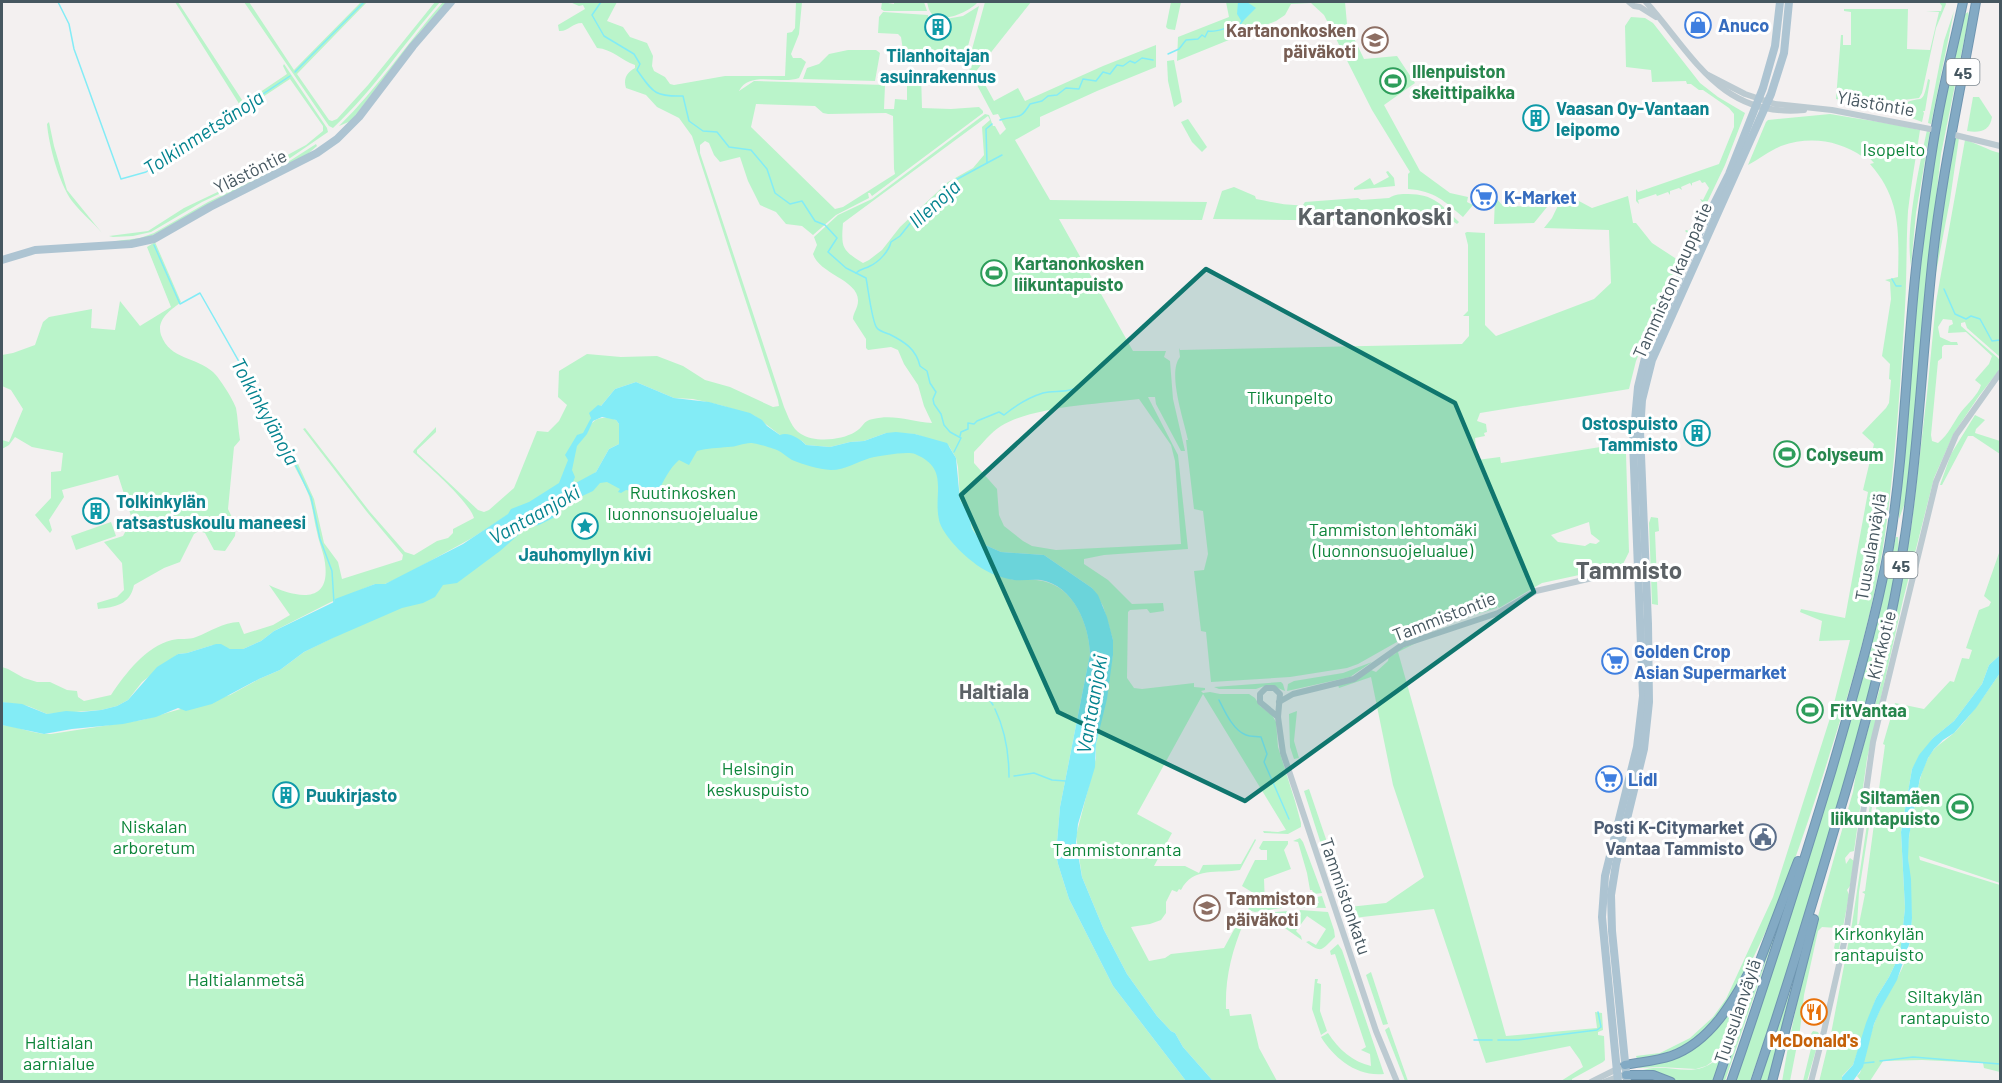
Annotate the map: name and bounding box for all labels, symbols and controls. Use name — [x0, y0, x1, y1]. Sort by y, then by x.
shop icon: Anuco — [1683, 10, 1713, 40]
building icon: Tilanhoitajan asuinrakennus — [923, 12, 953, 42]
place label: Anuco — [1718, 14, 1769, 36]
place label: Kartanonkosken päiväkoti — [1226, 19, 1356, 62]
school or university icon: Kartanonkosken päiväkoti — [1360, 25, 1390, 55]
place label: Tilanhoitajan asuinrakennus — [880, 44, 996, 87]
road number: 45 — [1946, 59, 1980, 85]
place label: Illenpuiston skeittipaikka — [1412, 60, 1515, 103]
sports icon: Illenpuiston skeittipaikka — [1378, 66, 1408, 96]
water label: Tolkinmetsänoja — [138, 84, 268, 180]
street label: Ylästöntie — [1835, 85, 1917, 121]
place label: Vaasan Oy-Vantaan leipomo — [1556, 97, 1709, 140]
building icon: Vaasan Oy-Vantaan leipomo — [1521, 103, 1551, 133]
park label: Isopelto — [1863, 138, 1925, 160]
street label: Ylästöntie — [210, 144, 290, 198]
water label: Illenoja — [903, 174, 965, 232]
supermarket icon: K-Market — [1469, 182, 1499, 212]
place label: K-Market — [1504, 186, 1577, 208]
street label: Tammiston kauppatie — [1628, 198, 1716, 362]
district label: Kartanonkoski — [1298, 201, 1452, 230]
place label: Kartanonkosken liikuntapuisto — [1014, 252, 1144, 295]
sports icon: Kartanonkosken liikuntapuisto — [979, 258, 1009, 288]
water label: Tolkinkylänoja — [227, 353, 305, 469]
park label: Tilkunpelto — [1247, 386, 1333, 408]
place label: Ostospuisto Tammisto — [1582, 412, 1678, 455]
building icon: Ostospuisto Tammisto — [1682, 418, 1712, 448]
sports icon: Colyseum — [1772, 439, 1802, 469]
place label: Colyseum — [1806, 443, 1883, 465]
water label: Vantaanjoki — [484, 479, 584, 549]
park label: Ruutinkosken luonnonsuojelualue — [608, 481, 758, 524]
place label: Tolkinkylän ratsastuskoulu maneesi — [116, 490, 306, 533]
street label: Tuusulanväylä — [1850, 491, 1890, 603]
building icon: Tolkinkylän ratsastuskoulu maneesi — [81, 496, 111, 526]
place icon: Jauhomyllyn kivi — [570, 511, 600, 541]
park label: Tammiston lehtomäki (luonnonsuojelualue) — [1309, 518, 1477, 561]
place label: Jauhomyllyn kivi — [519, 543, 651, 565]
road number: 45 — [1884, 552, 1918, 578]
district label: Tammisto — [1576, 555, 1682, 584]
street label: Tammistontie — [1389, 586, 1499, 646]
street label: Kirkkotie — [1862, 608, 1900, 682]
place label: Golden Crop Asian Supermarket — [1634, 640, 1787, 683]
supermarket icon: Golden Crop Asian Supermarket — [1600, 646, 1630, 676]
water label: Vantaanjoki — [1070, 653, 1112, 755]
district label: Haltiala — [959, 678, 1029, 703]
sports icon: FitVantaa — [1795, 695, 1825, 725]
place label: FitVantaa — [1830, 699, 1907, 721]
park label: Helsingin keskuspuisto — [707, 757, 810, 800]
supermarket icon: Lidl — [1594, 764, 1624, 794]
place label: Lidl — [1628, 768, 1657, 790]
building icon: Puukirjasto — [271, 780, 301, 810]
place label: Puukirjasto — [306, 784, 397, 806]
place label: Siltamäen liikuntapuisto — [1830, 786, 1940, 829]
sports icon: Siltamäen liikuntapuisto — [1945, 792, 1975, 822]
park label: Niskalan arboretum — [113, 815, 195, 858]
place label: Posti K-Citymarket Vantaa Tammisto — [1594, 816, 1744, 859]
public building icon: Posti K-Citymarket Vantaa Tammisto — [1748, 822, 1778, 852]
street label: Tammistonkatu — [1316, 835, 1376, 957]
park label: Tammistonranta — [1052, 838, 1182, 860]
place label: Tammiston päiväkoti — [1226, 887, 1316, 930]
school or university icon: Tammiston päiväkoti — [1192, 893, 1222, 923]
park label: Kirkonkylän rantapuisto — [1834, 922, 1924, 965]
street label: Tuusulanväylä — [1709, 956, 1765, 1066]
park label: Haltialanmetsä — [187, 968, 305, 990]
park label: Siltakylän rantapuisto — [1900, 985, 1990, 1028]
restaurant icon: McDonald's — [1799, 997, 1829, 1027]
place label: McDonald's — [1769, 1029, 1859, 1051]
park label: Haltialan aarnialue — [23, 1031, 95, 1074]

